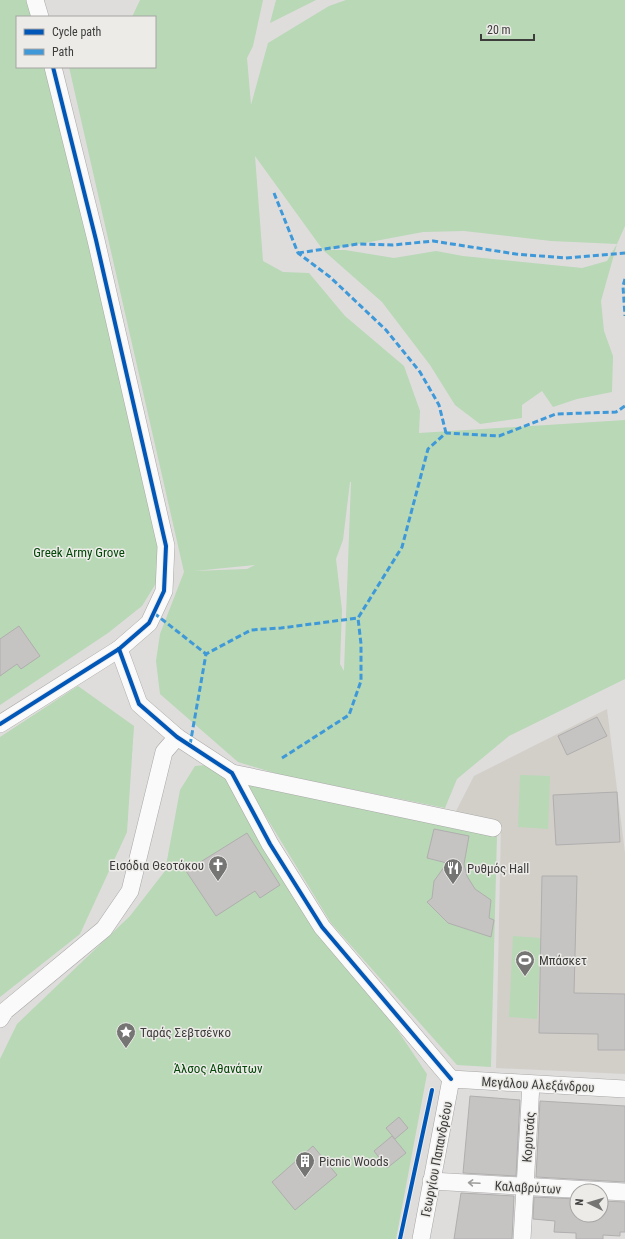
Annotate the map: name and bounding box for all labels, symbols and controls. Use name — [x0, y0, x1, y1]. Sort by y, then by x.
legend — [16, 16, 156, 68]
scale bar — [481, 16, 534, 42]
text: 20 m — [487, 23, 511, 37]
text: Cycle path — [52, 25, 102, 39]
text: Path — [52, 45, 74, 59]
park label: Greek Army Grove — [33, 545, 125, 560]
church icon: Εισόδια Θεοτόκου — [207, 854, 229, 882]
restaurant icon: Ρυθμός Hall — [442, 857, 464, 885]
place label: Εισόδια Θεοτόκου — [109, 858, 204, 873]
place label: Ρυθμός Hall — [467, 861, 529, 876]
sports icon: Μπάσκετ — [514, 949, 536, 977]
place label: Μπάσκετ — [539, 953, 587, 968]
place icon: Ταράς Σεβτσένκο — [115, 1021, 137, 1049]
place label: Ταράς Σεβτσένκο — [140, 1025, 231, 1040]
park label: Άλσος Αθανάτων — [173, 1061, 263, 1076]
street label: Μεγάλου Αλεξάνδρου — [481, 1074, 595, 1096]
street label: Γεωργίου Παπανδρέου — [418, 1100, 455, 1218]
street label: Κορυτσάς — [519, 1111, 538, 1163]
building icon: Picnic Woods — [294, 1150, 316, 1178]
place label: Picnic Woods — [319, 1154, 389, 1169]
street label: Καλαβρύτων — [494, 1178, 562, 1197]
one-way arrow — [468, 1180, 481, 1187]
north arrow — [569, 1183, 609, 1223]
text: N — [573, 1198, 586, 1206]

